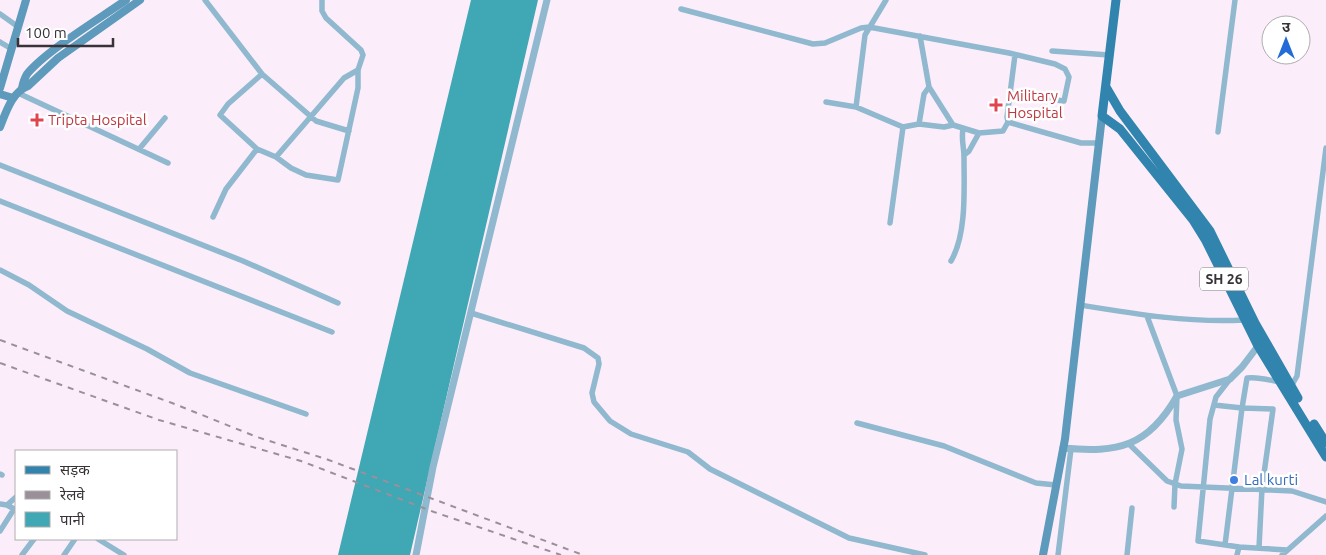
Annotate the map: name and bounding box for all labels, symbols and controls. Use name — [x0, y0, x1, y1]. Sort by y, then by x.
scale bar — [18, 15, 112, 47]
north arrow — [1261, 15, 1311, 65]
text: उ — [1282, 19, 1291, 35]
text: 100 m — [25, 24, 67, 41]
place label: Military Hospital — [1007, 87, 1063, 121]
marker: Military Hospital — [989, 98, 1003, 112]
place label: Tripta Hospital — [48, 111, 147, 128]
marker: Tripta Hospital — [30, 113, 44, 127]
road number: SH 26 — [1200, 268, 1248, 290]
legend — [15, 450, 178, 540]
text: सड़क — [60, 461, 90, 478]
place label: Lal kurti — [1244, 471, 1298, 488]
marker: Lal kurti — [1228, 474, 1240, 486]
text: रेलवे — [59, 486, 85, 503]
text: पानी — [60, 511, 86, 528]

